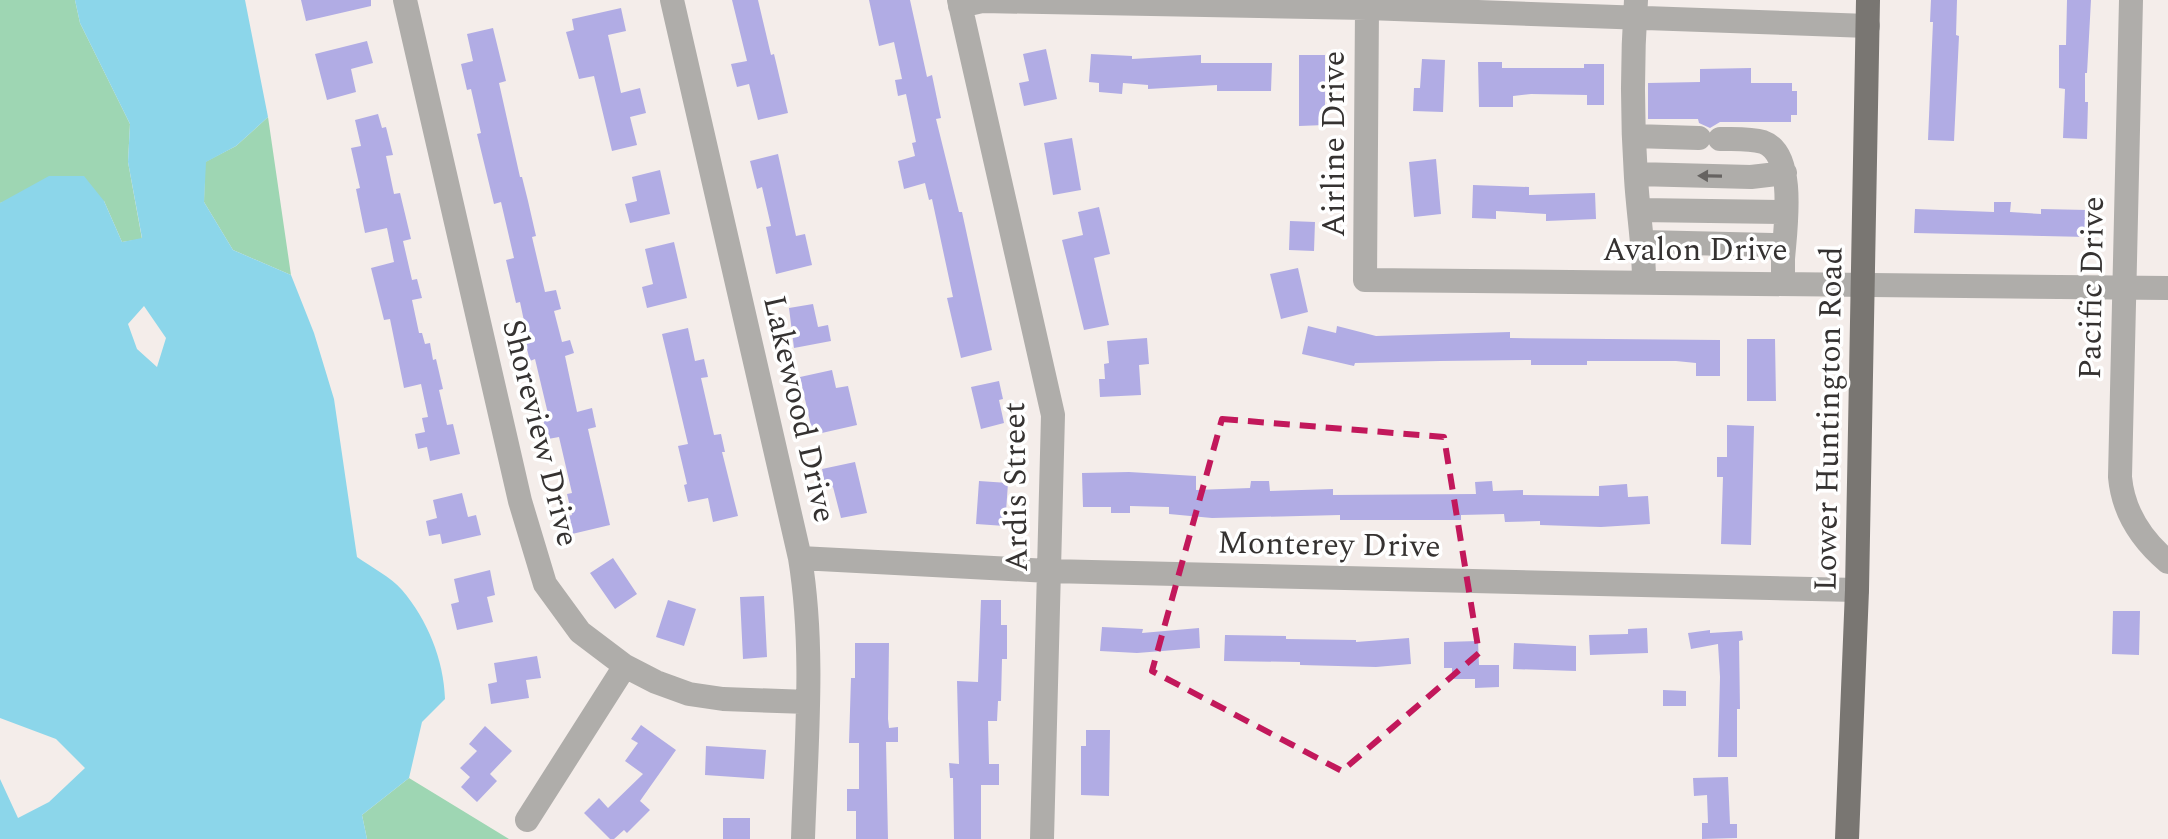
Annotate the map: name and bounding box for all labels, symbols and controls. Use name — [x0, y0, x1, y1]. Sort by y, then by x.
street label: Airline Drive — [1310, 51, 1359, 237]
one-way arrow — [1697, 170, 1722, 182]
street label: Pacific Drive — [2066, 196, 2118, 380]
street label: Avalon Drive — [1602, 226, 1788, 275]
street label: Lower Huntington Road — [1801, 246, 1857, 592]
street label: Lakewood Drive — [749, 291, 849, 527]
street label: Shoreview Drive — [488, 314, 592, 552]
street label: Ardis Street — [990, 401, 1042, 573]
street label: Monterey Drive — [1217, 519, 1441, 571]

